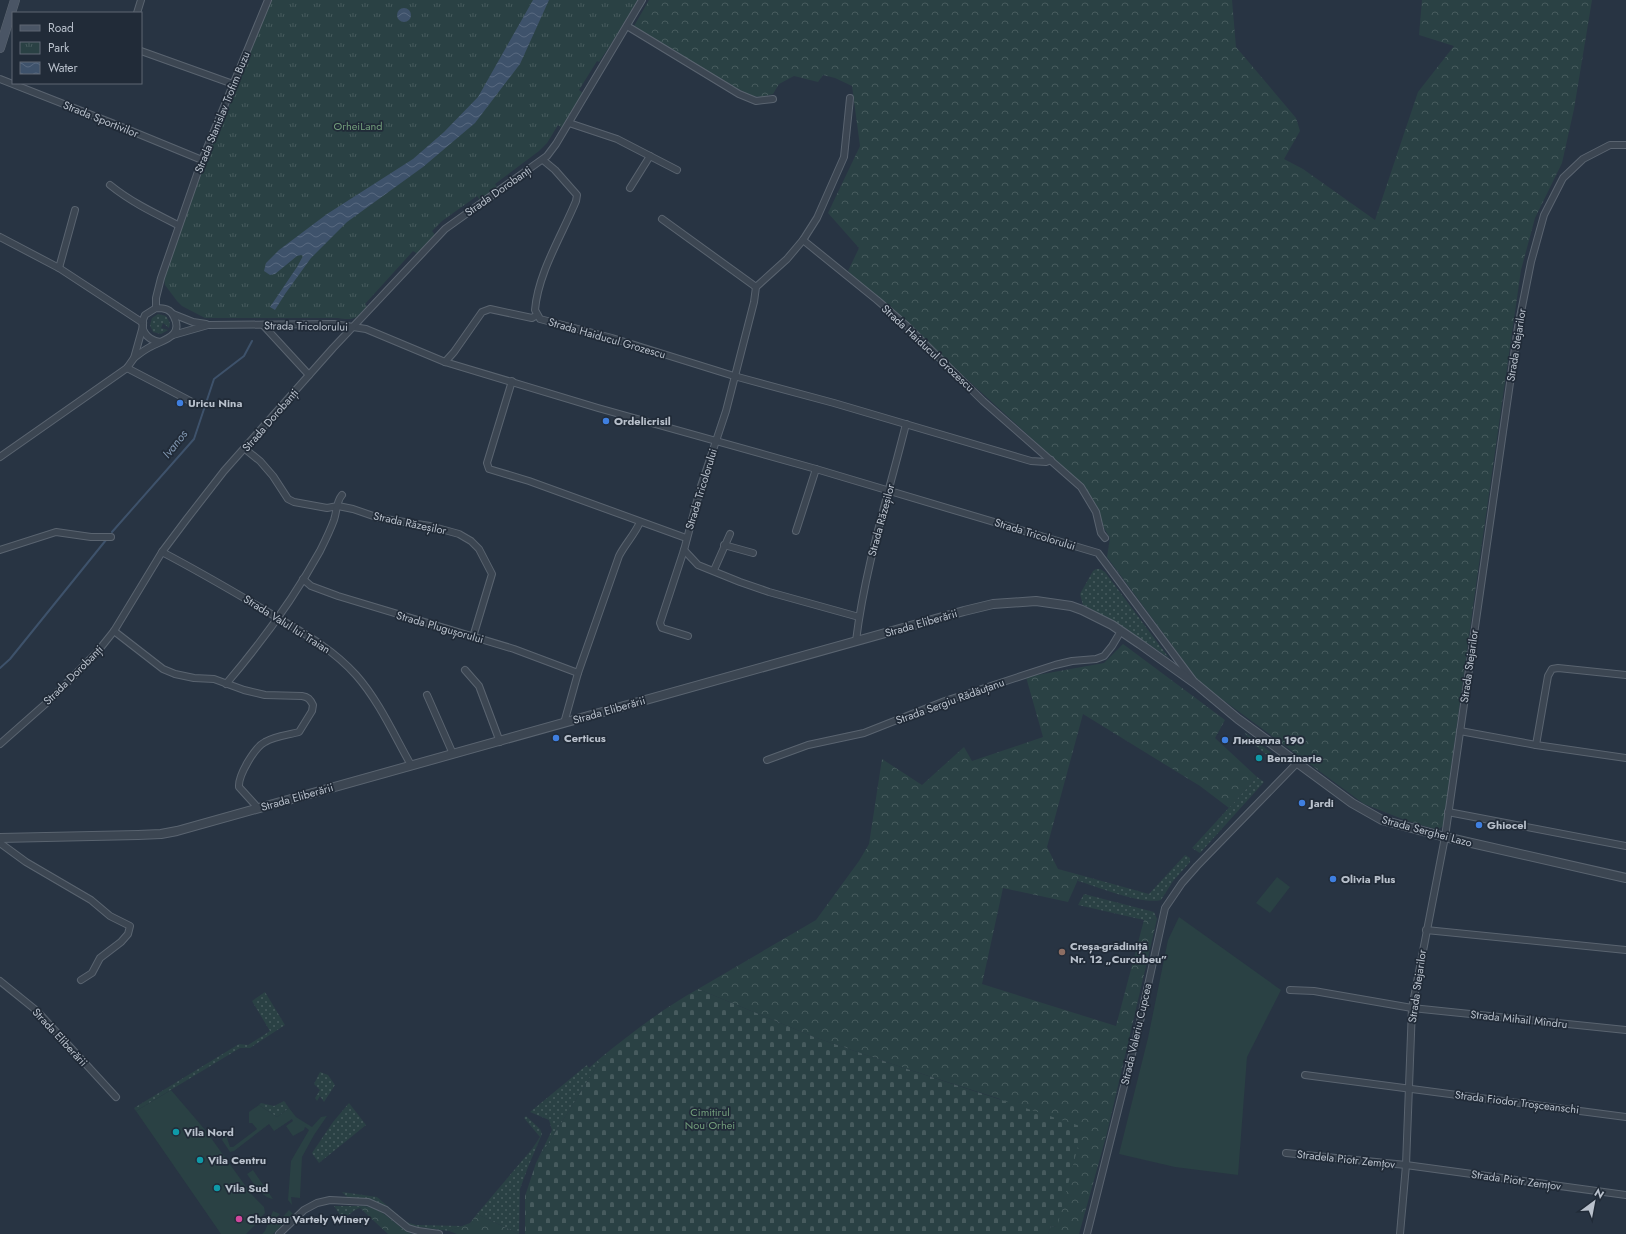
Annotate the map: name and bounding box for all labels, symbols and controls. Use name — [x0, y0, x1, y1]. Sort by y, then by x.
legend — [12, 12, 142, 84]
text: Road — [48, 19, 74, 37]
text: Park — [48, 39, 70, 57]
street label: Strada Stanislav Trofim Buzu — [190, 49, 254, 175]
text: Water — [48, 59, 79, 77]
street label: Strada Sportivilor — [61, 97, 141, 142]
park label: OrheiLand — [333, 118, 383, 134]
street label: Strada Dorobanți — [461, 162, 535, 220]
street label: Strada Haiducul Grozescu — [878, 301, 978, 395]
street label: Strada Stejarilor — [1502, 307, 1530, 383]
street label: Strada Haiducul Grozescu — [546, 314, 668, 362]
street label: Strada Tricolorului — [264, 317, 348, 335]
street label: Strada Dorobanți — [238, 385, 302, 455]
place label: Uricu Nina — [188, 395, 242, 411]
marker: Uricu Nina — [175, 398, 185, 408]
place label: Ordelicrisil — [614, 413, 671, 429]
marker: Ordelicrisil — [601, 416, 611, 426]
water label: Ivanos — [158, 426, 192, 462]
street label: Strada Tricolorului — [681, 446, 721, 531]
street label: Strada Răzeșilor — [864, 482, 898, 558]
street label: Strada Răzeșilor — [372, 507, 448, 539]
street label: Strada Tricolorului — [993, 514, 1078, 554]
street label: Strada Valul lui Traian — [240, 591, 334, 657]
street label: Strada Eliberării — [883, 605, 959, 641]
street label: Strada Plugușorului — [394, 607, 486, 647]
street label: Strada Stejarilor — [1456, 628, 1482, 704]
street label: Strada Dorobanți — [40, 641, 107, 708]
street label: Strada Sergiu Rădăuțanu — [893, 674, 1007, 728]
street label: Strada Eliberării — [571, 692, 647, 728]
place label: Certicus — [564, 730, 606, 746]
place label: Линелла 190 — [1233, 732, 1304, 748]
marker: Certicus — [551, 733, 561, 743]
marker: Линелла 190 — [1220, 735, 1230, 745]
place label: Benzinarie — [1267, 750, 1322, 766]
marker: Benzinarie — [1254, 753, 1264, 763]
street label: Strada Eliberării — [259, 779, 335, 815]
place label: Jardi — [1308, 795, 1334, 811]
marker: Jardi — [1297, 798, 1307, 808]
street label: Strada Serghei Lazo — [1380, 811, 1474, 851]
place label: Ghiocel — [1487, 817, 1526, 833]
marker: Ghiocel — [1474, 820, 1484, 830]
place label: Olivia Plus — [1341, 871, 1395, 887]
marker: Olivia Plus — [1328, 874, 1338, 884]
place label: Creșa-grădiniță Nr. 12 „Curcubeu” — [1070, 938, 1167, 967]
marker: Creșa-grădiniță Nr. 12 „Curcubeu” — [1057, 947, 1067, 957]
street label: Strada Stejarilor — [1404, 948, 1430, 1024]
street label: Strada Valeriu Cupcea — [1117, 982, 1155, 1086]
street label: Strada Eliberării — [29, 1004, 91, 1070]
street label: Strada Mihail Mîndru — [1470, 1006, 1568, 1032]
street label: Strada Fiodor Troșceanschi — [1454, 1086, 1580, 1118]
park label: Cimitirul Nou Orhei — [685, 1104, 735, 1133]
place label: Vila Nord — [183, 1124, 234, 1140]
marker: Vila Nord — [171, 1127, 181, 1137]
street label: Stradela Piotr Zemțov — [1296, 1146, 1396, 1172]
place label: Vila Centru — [207, 1152, 266, 1168]
marker: Vila Centru — [195, 1155, 205, 1165]
street label: Strada Piotr Zemțov — [1470, 1166, 1562, 1194]
place label: Vila Sud — [224, 1180, 269, 1196]
north arrow — [1574, 1182, 1614, 1222]
marker: Vila Sud — [212, 1183, 222, 1193]
text: N — [1591, 1184, 1607, 1203]
place label: Chateau Vartely Winery — [247, 1211, 370, 1227]
marker: Chateau Vartely Winery — [234, 1214, 244, 1224]

